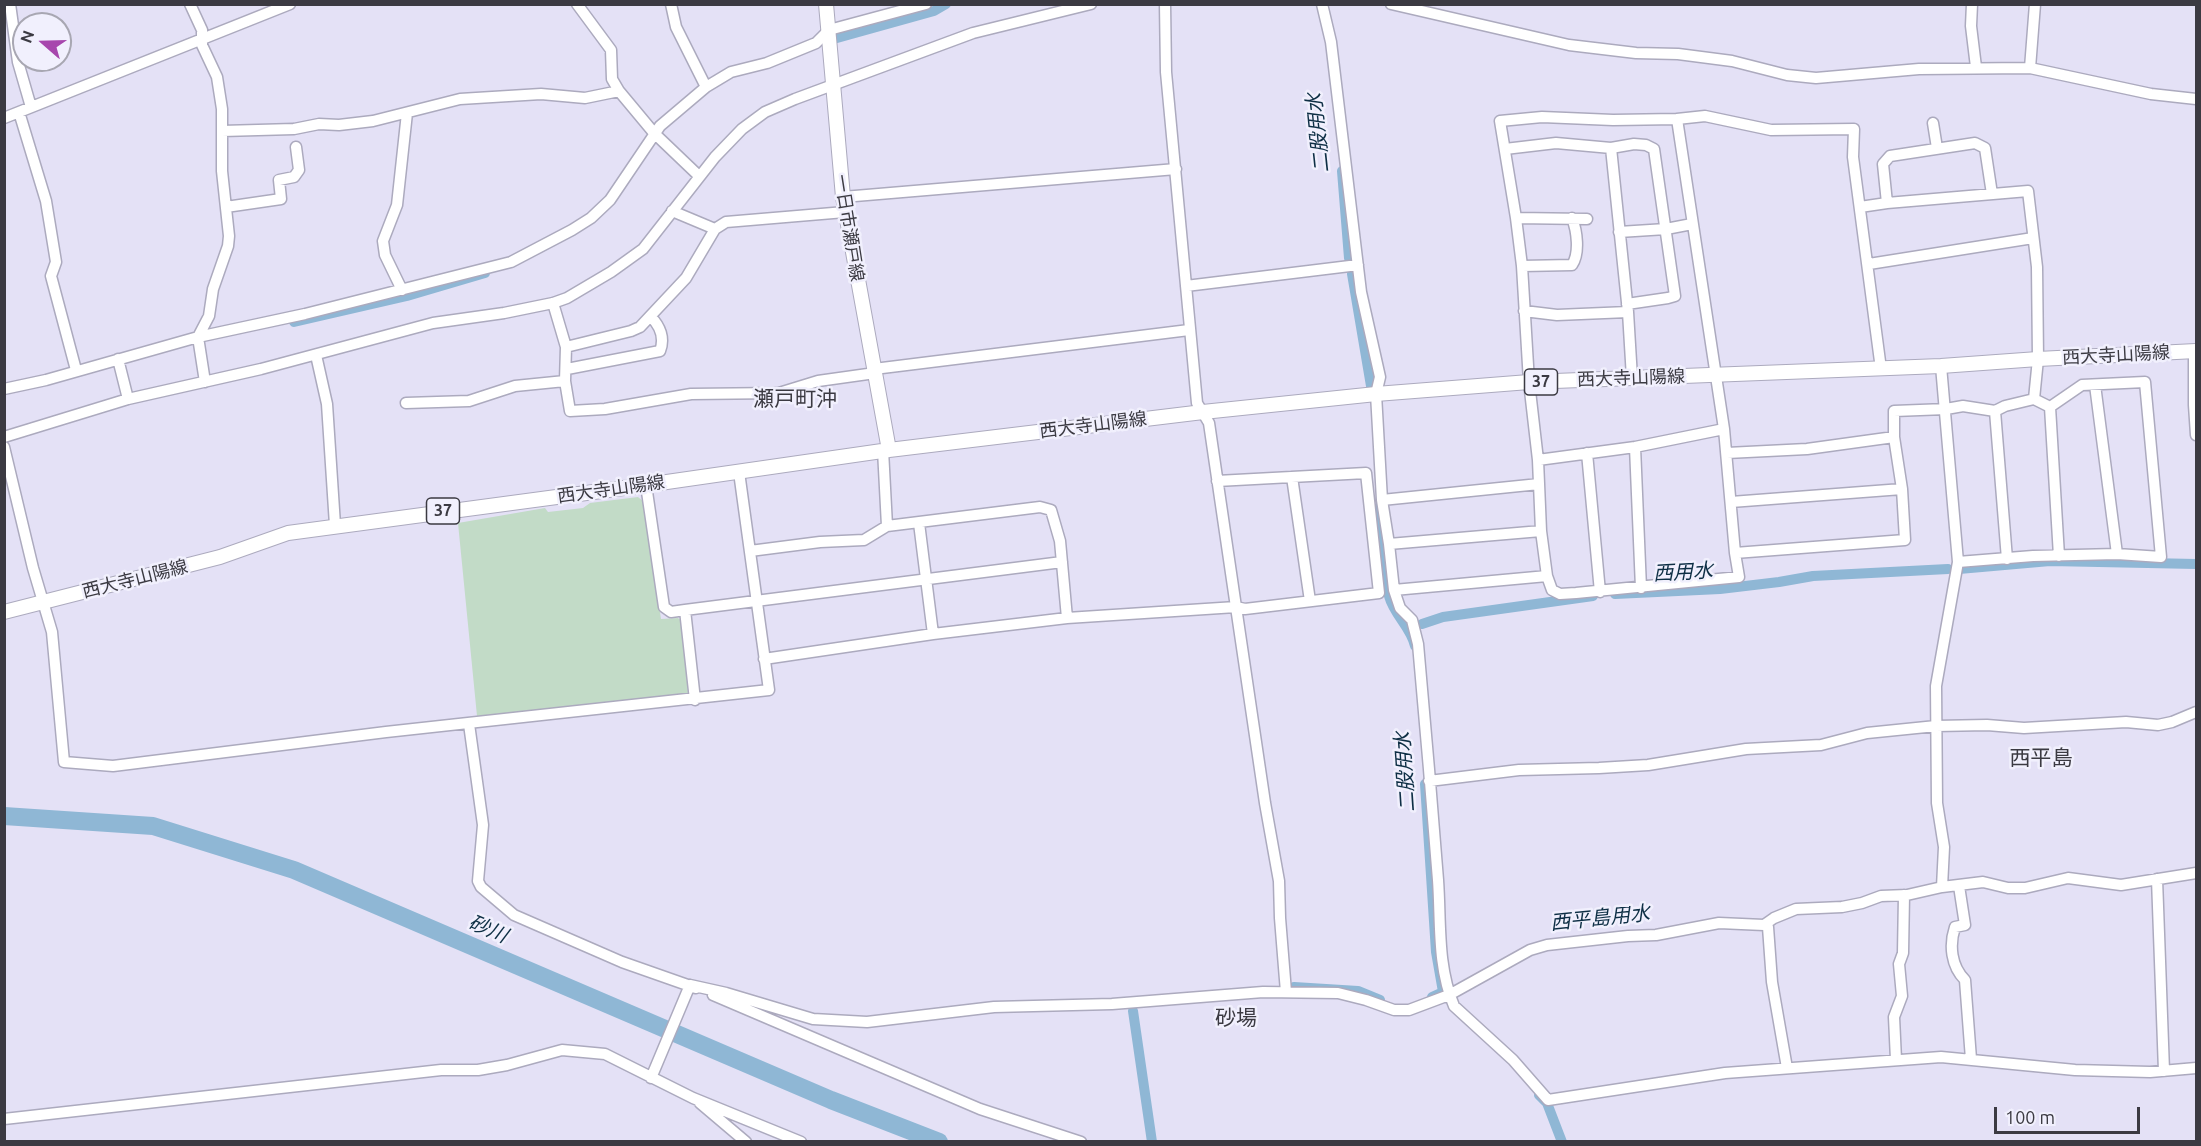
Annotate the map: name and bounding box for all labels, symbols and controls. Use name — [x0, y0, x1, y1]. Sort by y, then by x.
north arrow — [12, 12, 72, 72]
text: N — [16, 28, 37, 45]
water label: 二股用水 — [1302, 92, 1334, 174]
street label: 一日市瀬戸線 — [830, 173, 868, 283]
street label: 西大寺山陽線 — [2062, 341, 2170, 369]
street label: 西大寺山陽線 — [1577, 365, 1685, 391]
road number: 37 — [1524, 369, 1558, 395]
district label: 瀬戸町沖 — [753, 386, 837, 412]
street label: 西大寺山陽線 — [1038, 408, 1148, 442]
street label: 西大寺山陽線 — [556, 471, 666, 507]
road number: 37 — [426, 498, 460, 524]
street label: 西大寺山陽線 — [80, 555, 190, 603]
water label: 西用水 — [1652, 558, 1714, 586]
water label: 二股用水 — [1390, 731, 1420, 813]
district label: 西平島 — [2010, 745, 2072, 771]
water label: 西平島用水 — [1549, 901, 1651, 935]
water label: 砂川 — [465, 910, 511, 948]
district label: 砂場 — [1215, 1005, 1257, 1031]
scale bar — [1997, 1095, 2142, 1133]
text: 100 m — [2005, 1107, 2055, 1127]

